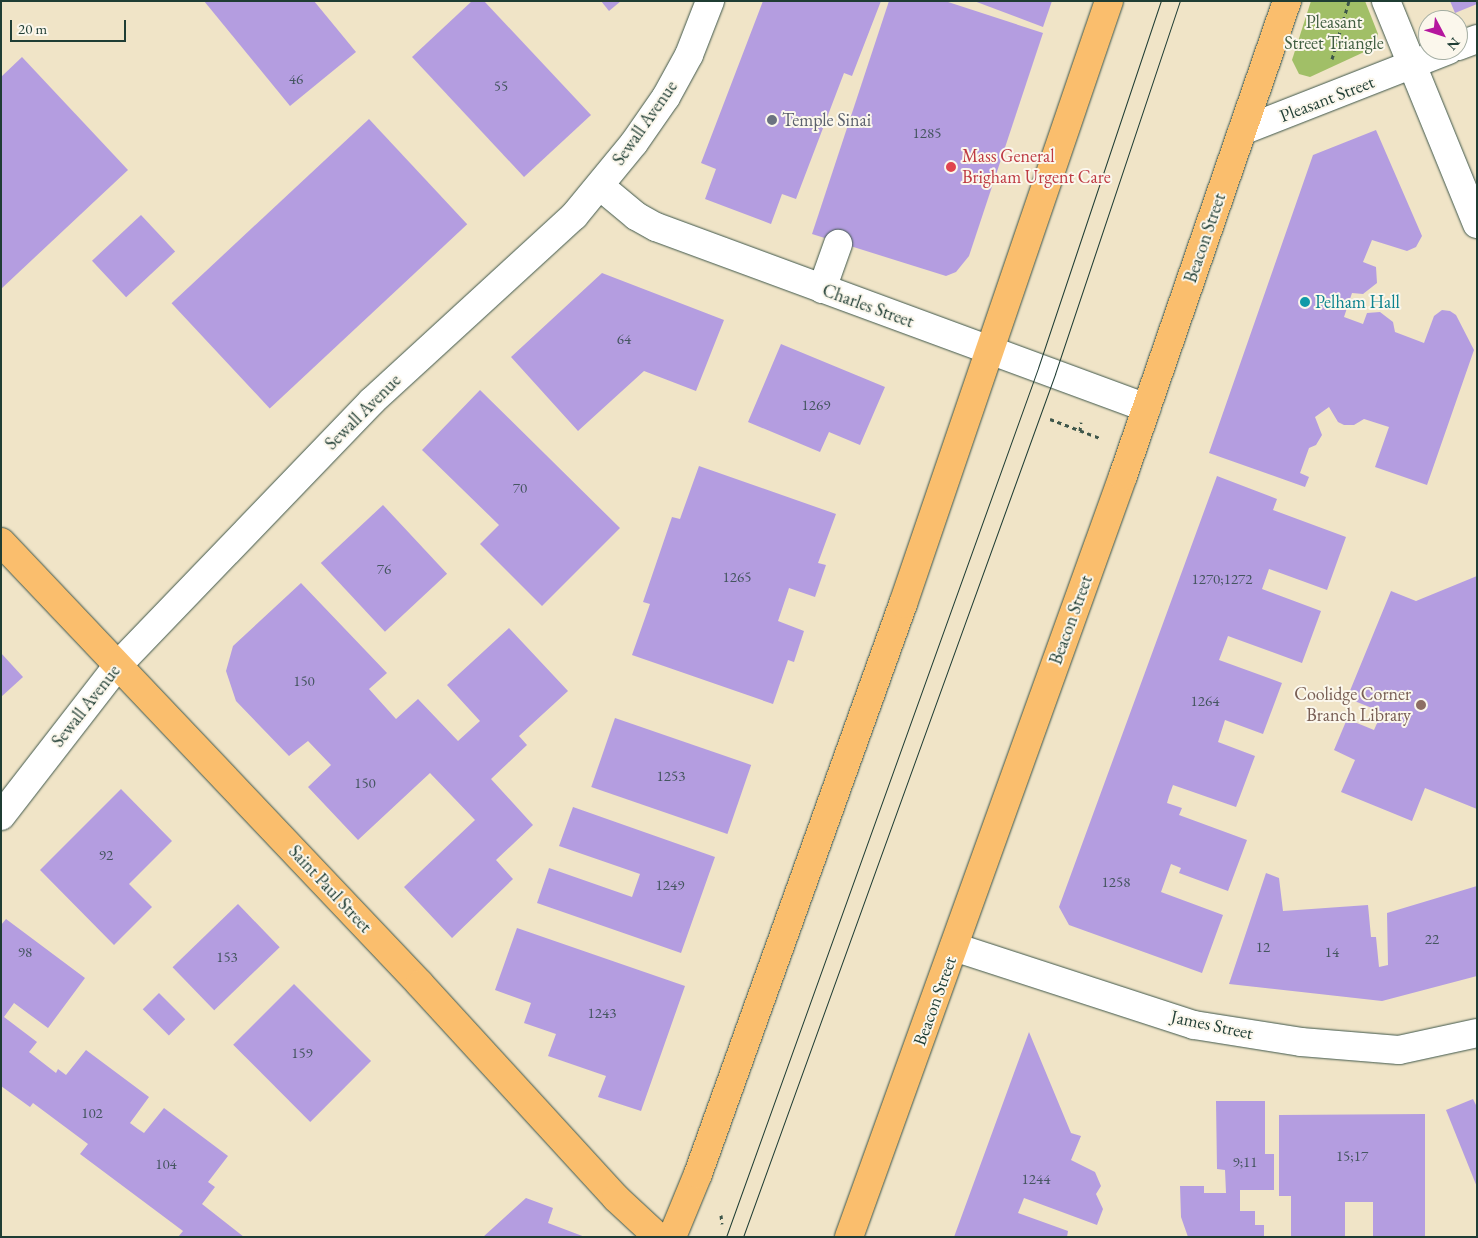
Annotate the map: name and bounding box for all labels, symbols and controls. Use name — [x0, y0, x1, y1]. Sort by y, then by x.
scale bar — [12, 10, 129, 42]
north arrow — [1418, 10, 1468, 60]
park label: Pleasant Street Triangle — [1284, 12, 1384, 54]
text: 20 m — [18, 19, 47, 38]
text: N — [1443, 34, 1464, 54]
house number: 46 — [289, 70, 303, 88]
street label: Pleasant Street — [1277, 71, 1377, 127]
street label: Sewall Avenue — [608, 76, 682, 170]
house number: 55 — [494, 77, 508, 95]
place label: Temple Sinai — [782, 109, 871, 131]
marker: Temple Sinai — [766, 114, 778, 126]
house number: 1285 — [913, 124, 941, 142]
place label: Mass General Brigham Urgent Care — [962, 146, 1111, 188]
marker: Mass General Brigham Urgent Care — [944, 160, 958, 174]
street label: Beacon Street — [1180, 190, 1230, 286]
street label: Charles Street — [819, 280, 917, 332]
place label: Pelham Hall — [1315, 291, 1400, 313]
marker: Pelham Hall — [1299, 296, 1311, 308]
house number: 64 — [617, 330, 631, 348]
street label: Sewall Avenue — [321, 370, 405, 454]
house number: 1269 — [802, 396, 830, 414]
house number: 70 — [513, 479, 527, 497]
house number: 76 — [377, 560, 391, 578]
house number: 1265 — [723, 568, 751, 586]
house number: 1270;1272 — [1191, 570, 1253, 588]
street label: Beacon Street — [1045, 572, 1097, 668]
street label: Sewall Avenue — [47, 661, 125, 751]
house number: 150 — [293, 672, 315, 690]
place label: Coolidge Corner Branch Library — [1294, 684, 1411, 726]
house number: 1264 — [1191, 692, 1219, 710]
marker: Coolidge Corner Branch Library — [1415, 699, 1427, 711]
house number: 1253 — [657, 767, 685, 785]
house number: 150 — [354, 774, 376, 792]
street label: Saint Paul Street — [284, 841, 376, 937]
house number: 92 — [99, 846, 113, 864]
house number: 1258 — [1102, 873, 1130, 891]
house number: 1249 — [656, 876, 684, 894]
house number: 22 — [1425, 930, 1439, 948]
house number: 12 — [1256, 938, 1270, 956]
house number: 98 — [18, 943, 32, 961]
house number: 14 — [1325, 943, 1339, 961]
house number: 153 — [216, 948, 238, 966]
street label: Beacon Street — [909, 953, 961, 1049]
house number: 1243 — [588, 1004, 616, 1022]
street label: James Street — [1169, 1006, 1255, 1044]
house number: 159 — [291, 1044, 313, 1062]
house number: 102 — [81, 1104, 103, 1122]
house number: 15;17 — [1336, 1147, 1368, 1165]
house number: 9;11 — [1232, 1153, 1258, 1171]
house number: 104 — [155, 1155, 177, 1173]
house number: 1244 — [1022, 1170, 1050, 1188]

